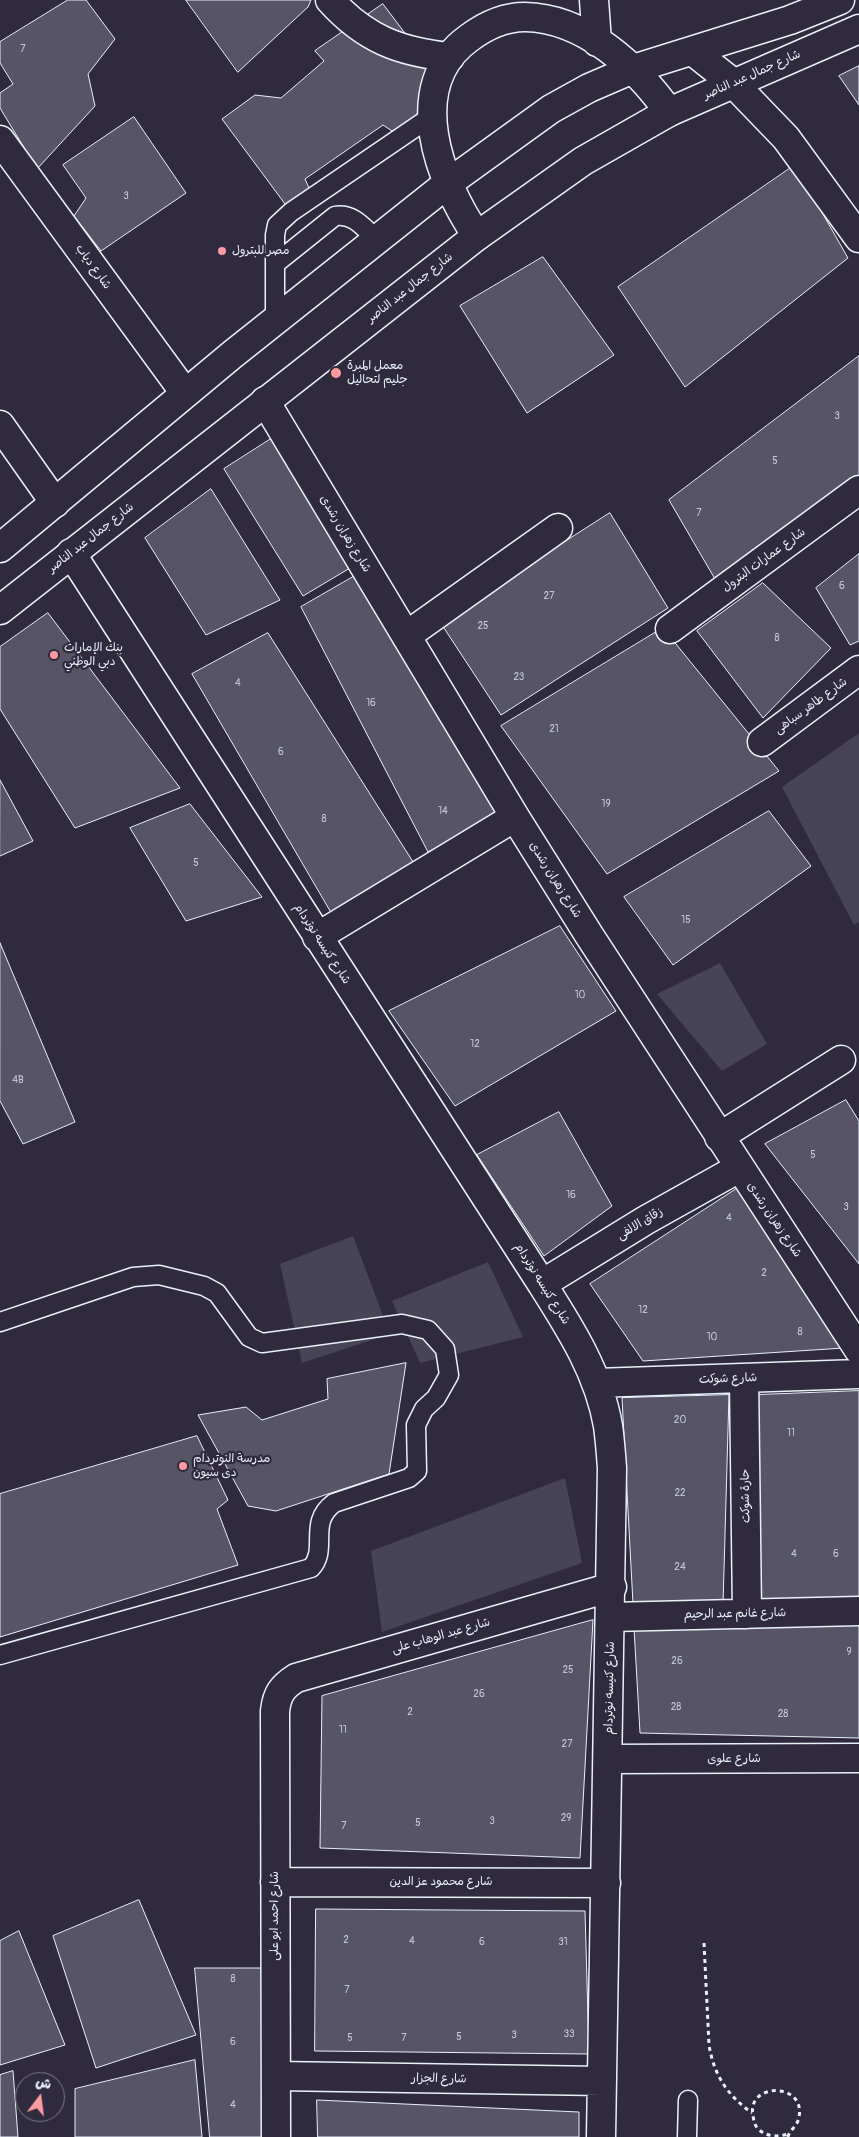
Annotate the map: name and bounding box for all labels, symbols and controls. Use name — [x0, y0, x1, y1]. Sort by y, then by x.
house number: 7 — [20, 43, 26, 55]
street label: شارع جمال عبد الناصر — [701, 47, 803, 103]
house number: 3 — [123, 190, 129, 202]
street label: شارع دياب — [72, 242, 114, 292]
place label: مصر للبترول — [232, 244, 289, 258]
marker: مصر للبترول — [216, 245, 228, 257]
street label: شارع جمال عبد الناصر — [364, 250, 456, 326]
place label: معمل المبرة جليم لتحاليل — [347, 359, 408, 387]
marker: معمل المبرة جليم لتحاليل — [329, 366, 343, 380]
house number: 3 — [834, 410, 840, 422]
house number: 5 — [772, 455, 778, 467]
street label: شارع زهران رشدى — [316, 493, 374, 575]
street label: شارع جمال عبد الناصر — [45, 500, 137, 576]
house number: 7 — [696, 507, 702, 519]
street label: شارع عمارات البترول — [720, 525, 808, 595]
house number: 6 — [839, 580, 845, 592]
house number: 27 — [544, 590, 554, 602]
house number: 25 — [477, 620, 489, 632]
house number: 8 — [774, 632, 780, 644]
place label: بنك الإمارات دبي الوطني — [64, 641, 123, 669]
marker: بنك الإمارات دبي الوطني — [48, 649, 60, 661]
house number: 23 — [514, 671, 524, 683]
street label: شارع طاهر سباهى — [772, 675, 850, 737]
house number: 4 — [235, 677, 241, 689]
house number: 16 — [366, 697, 376, 709]
house number: 21 — [549, 723, 559, 735]
house number: 6 — [278, 746, 284, 758]
house number: 19 — [601, 798, 611, 810]
house number: 14 — [438, 805, 448, 817]
house number: 8 — [321, 813, 327, 825]
street label: شارع زهران رشدى — [526, 839, 584, 921]
house number: 5 — [193, 857, 199, 869]
street label: شارع كنيسه نوتردام — [291, 901, 353, 987]
house number: 15 — [681, 914, 691, 926]
house number: 10 — [575, 989, 585, 1001]
house number: 12 — [470, 1038, 480, 1050]
house number: 4B — [12, 1074, 24, 1086]
house number: 5 — [810, 1149, 816, 1161]
street label: شارع زهران رشدى — [744, 1180, 804, 1260]
house number: 16 — [566, 1189, 576, 1201]
house number: 3 — [843, 1201, 849, 1213]
street label: زقاق الالفى — [614, 1205, 666, 1243]
house number: 4 — [726, 1212, 732, 1224]
street label: شارع كنيسه نوتردام — [511, 1241, 573, 1327]
house number: 2 — [761, 1267, 767, 1279]
house number: 12 — [638, 1304, 648, 1316]
house number: 8 — [797, 1326, 803, 1338]
house number: 10 — [707, 1331, 717, 1343]
street label: شارع شوكت — [699, 1371, 757, 1387]
house number: 20 — [674, 1414, 686, 1426]
house number: 11 — [787, 1427, 795, 1439]
place label: مدرسة النوتردام دى سيون — [193, 1452, 270, 1480]
marker: مدرسة النوتردام دى سيون — [177, 1460, 189, 1472]
street label: حارة شوكت — [738, 1469, 754, 1523]
house number: 22 — [674, 1487, 686, 1499]
house number: 4 — [791, 1548, 797, 1560]
house number: 6 — [833, 1548, 839, 1560]
house number: 24 — [674, 1561, 686, 1573]
street label: شارع غانم عبد الرحيم — [684, 1606, 786, 1622]
street label: شارع عبد الوهاب على — [390, 1615, 492, 1657]
street label: شارع كنيسه نوتردام — [602, 1641, 618, 1735]
house number: 9 — [846, 1646, 852, 1658]
house number: 26 — [671, 1655, 683, 1667]
house number: 25 — [562, 1664, 574, 1676]
house number: 26 — [473, 1688, 485, 1700]
house number: 28 — [671, 1701, 681, 1713]
house number: 2 — [407, 1706, 413, 1718]
house number: 28 — [778, 1708, 788, 1720]
house number: 11 — [339, 1724, 347, 1736]
house number: 27 — [562, 1738, 572, 1750]
street label: شارع علوى — [707, 1752, 761, 1766]
house number: 29 — [561, 1812, 571, 1824]
house number: 3 — [489, 1815, 495, 1827]
house number: 5 — [415, 1817, 421, 1829]
house number: 7 — [341, 1820, 347, 1832]
street label: شارع احمد ابو على — [268, 1871, 282, 1961]
street label: شارع محمود عز الدين — [389, 1875, 493, 1889]
house number: 2 — [343, 1934, 349, 1946]
house number: 4 — [409, 1935, 415, 1947]
house number: 6 — [479, 1936, 485, 1948]
house number: 31 — [558, 1936, 568, 1948]
house number: 8 — [230, 1973, 236, 1985]
house number: 7 — [344, 1984, 350, 1996]
house number: 33 — [563, 2028, 575, 2040]
house number: 3 — [511, 2029, 517, 2041]
house number: 5 — [456, 2031, 462, 2043]
house number: 5 — [347, 2032, 353, 2044]
house number: 7 — [401, 2032, 407, 2044]
house number: 6 — [230, 2036, 236, 2048]
street label: شارع الجزار — [411, 2071, 467, 2087]
north arrow — [15, 2072, 65, 2122]
text: ش — [34, 2073, 53, 2093]
house number: 4 — [230, 2099, 236, 2111]

